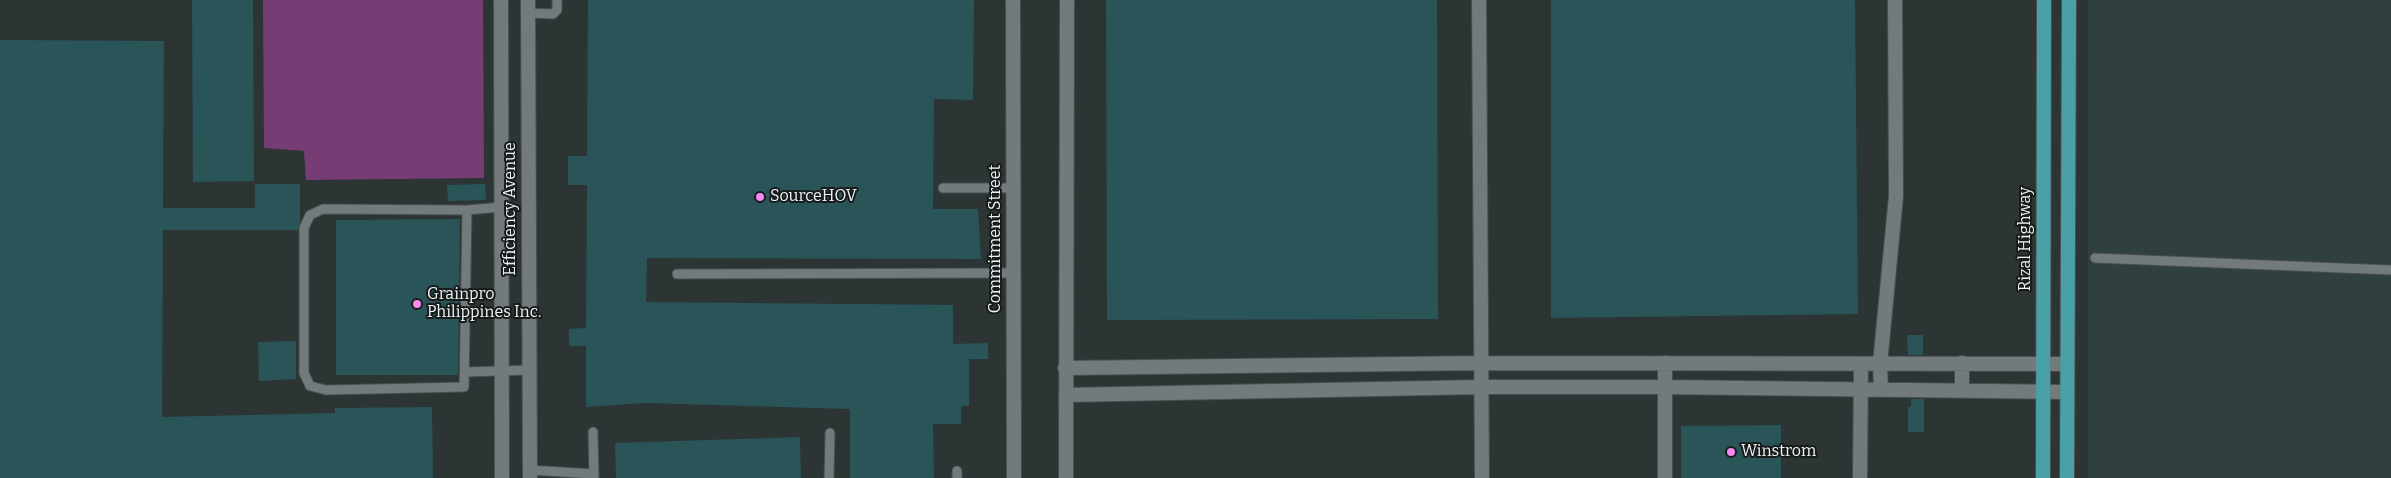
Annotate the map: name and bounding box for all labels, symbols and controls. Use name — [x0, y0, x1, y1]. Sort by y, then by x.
street label: Efficiency Avenue — [501, 142, 521, 276]
street label: Commitment Street — [986, 165, 1006, 313]
place label: SourceHOV — [770, 187, 857, 207]
street label: Rizal Highway — [2016, 187, 2036, 291]
marker: SourceHOV — [754, 191, 766, 203]
place label: Grainpro Philippines Inc. — [427, 285, 541, 323]
marker: Grainpro Philippines Inc. — [411, 298, 423, 310]
place label: Winstrom — [1741, 442, 1816, 462]
marker: Winstrom — [1725, 446, 1737, 458]

